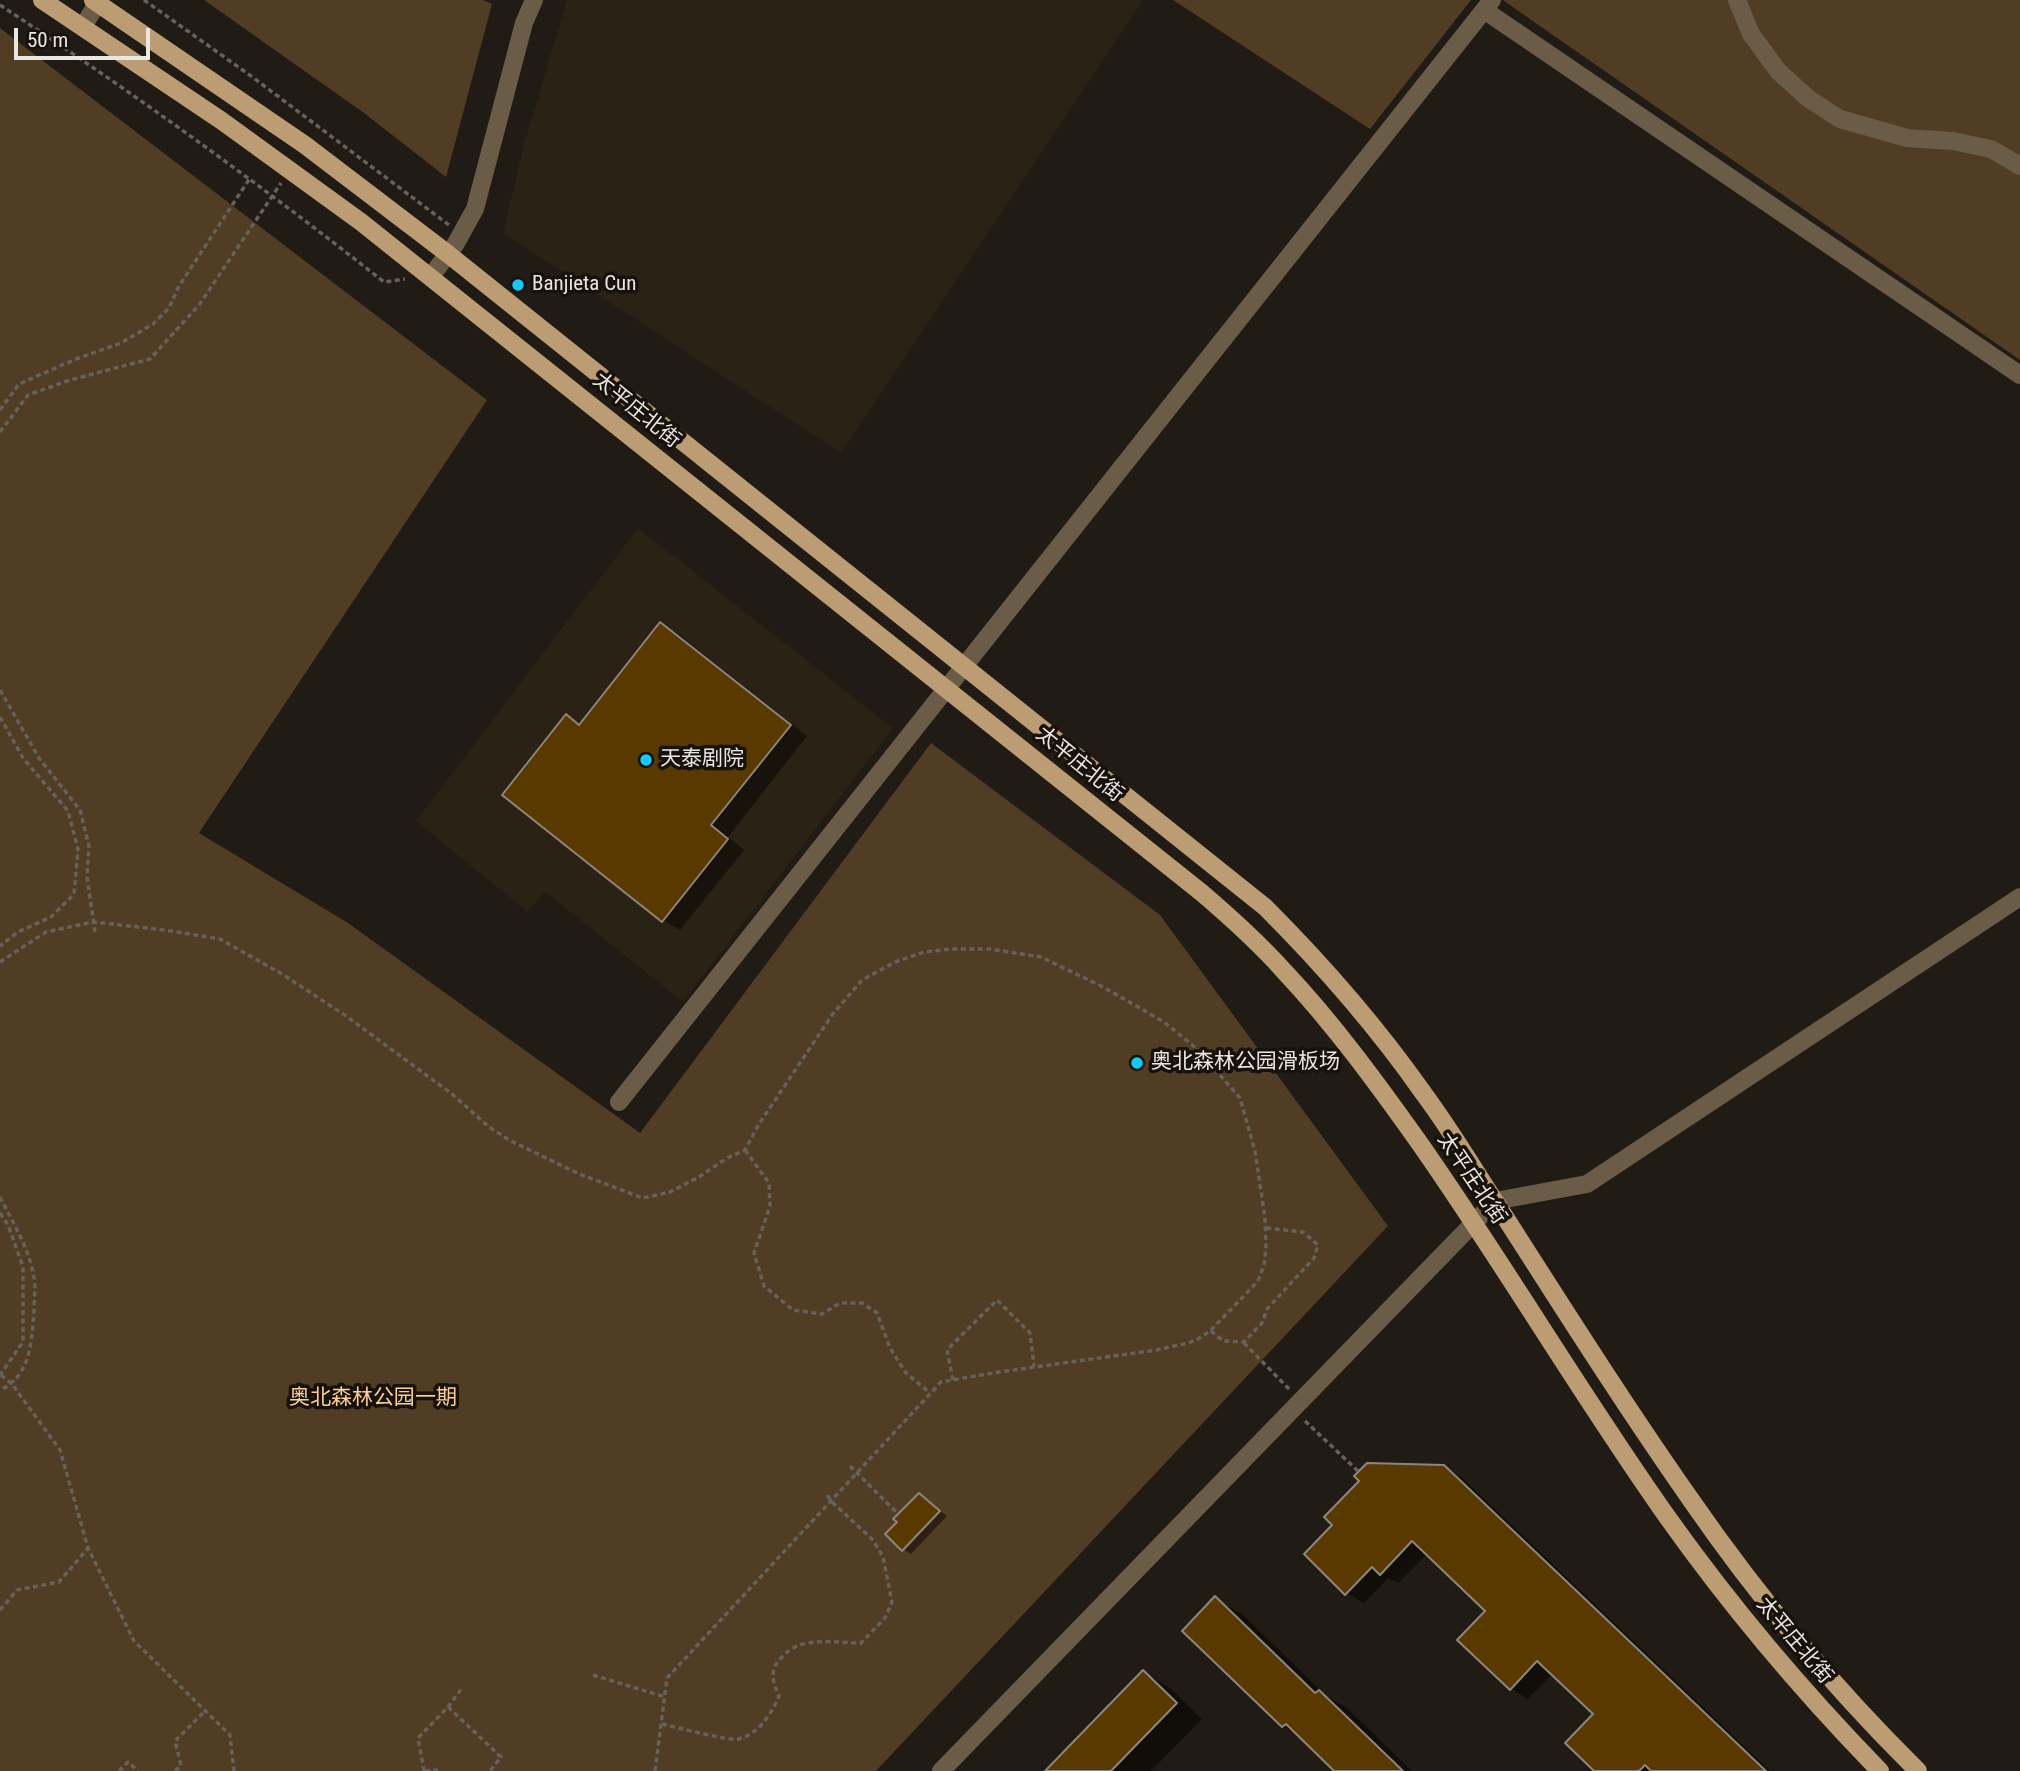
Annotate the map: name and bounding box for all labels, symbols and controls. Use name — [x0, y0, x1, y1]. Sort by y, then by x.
scale bar — [18, 14, 154, 58]
text: 50 m — [27, 28, 68, 52]
place label: Banjieta Cun — [532, 272, 636, 298]
marker: Banjieta Cun — [510, 277, 526, 293]
street label: 太平庄北街 — [587, 368, 685, 454]
street label: 太平庄北街 — [1030, 722, 1128, 808]
place label: 天泰剧院 — [660, 747, 744, 773]
marker: 天泰剧院 — [638, 752, 654, 768]
place label: 奥北森林公园滑板场 — [1151, 1050, 1340, 1076]
marker: 奥北森林公园滑板场 — [1129, 1055, 1145, 1071]
street label: 太平庄北街 — [1431, 1128, 1511, 1230]
park label: 奥北森林公园一期 — [289, 1386, 457, 1412]
street label: 太平庄北街 — [1751, 1593, 1837, 1689]

